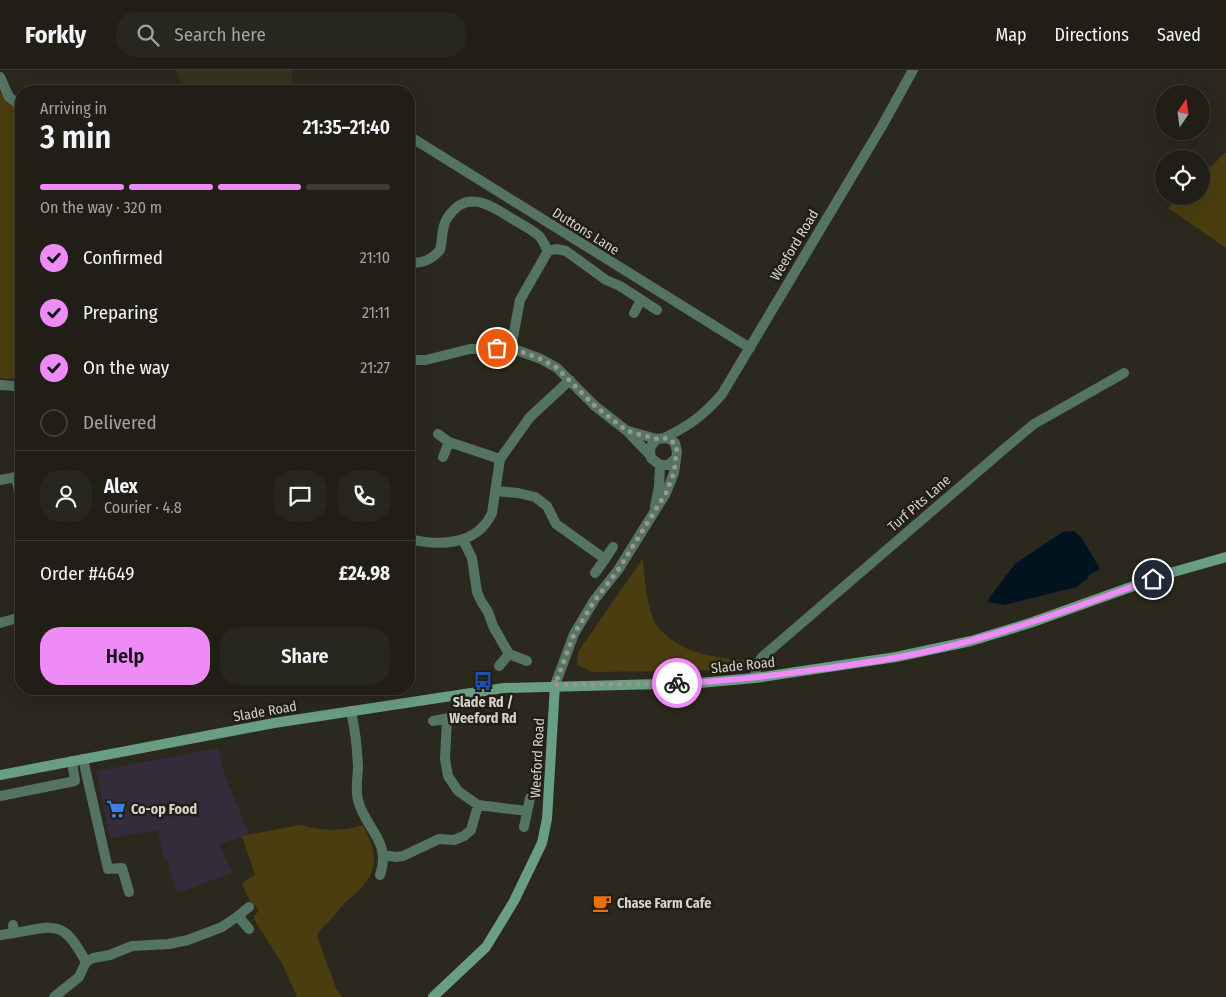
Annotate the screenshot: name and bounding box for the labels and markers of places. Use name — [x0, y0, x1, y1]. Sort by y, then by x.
pin — [476, 327, 518, 369]
pin — [1132, 558, 1174, 600]
bus stop icon: Slade Rd / Weeford Rd — [472, 670, 494, 692]
place label: Slade Rd / Weeford Rd — [449, 694, 517, 727]
supermarket icon: Co-op Food — [105, 798, 127, 820]
place label: Co-op Food — [131, 801, 197, 818]
cafe icon: Chase Farm Cafe — [591, 892, 613, 914]
place label: Chase Farm Cafe — [617, 895, 711, 912]

